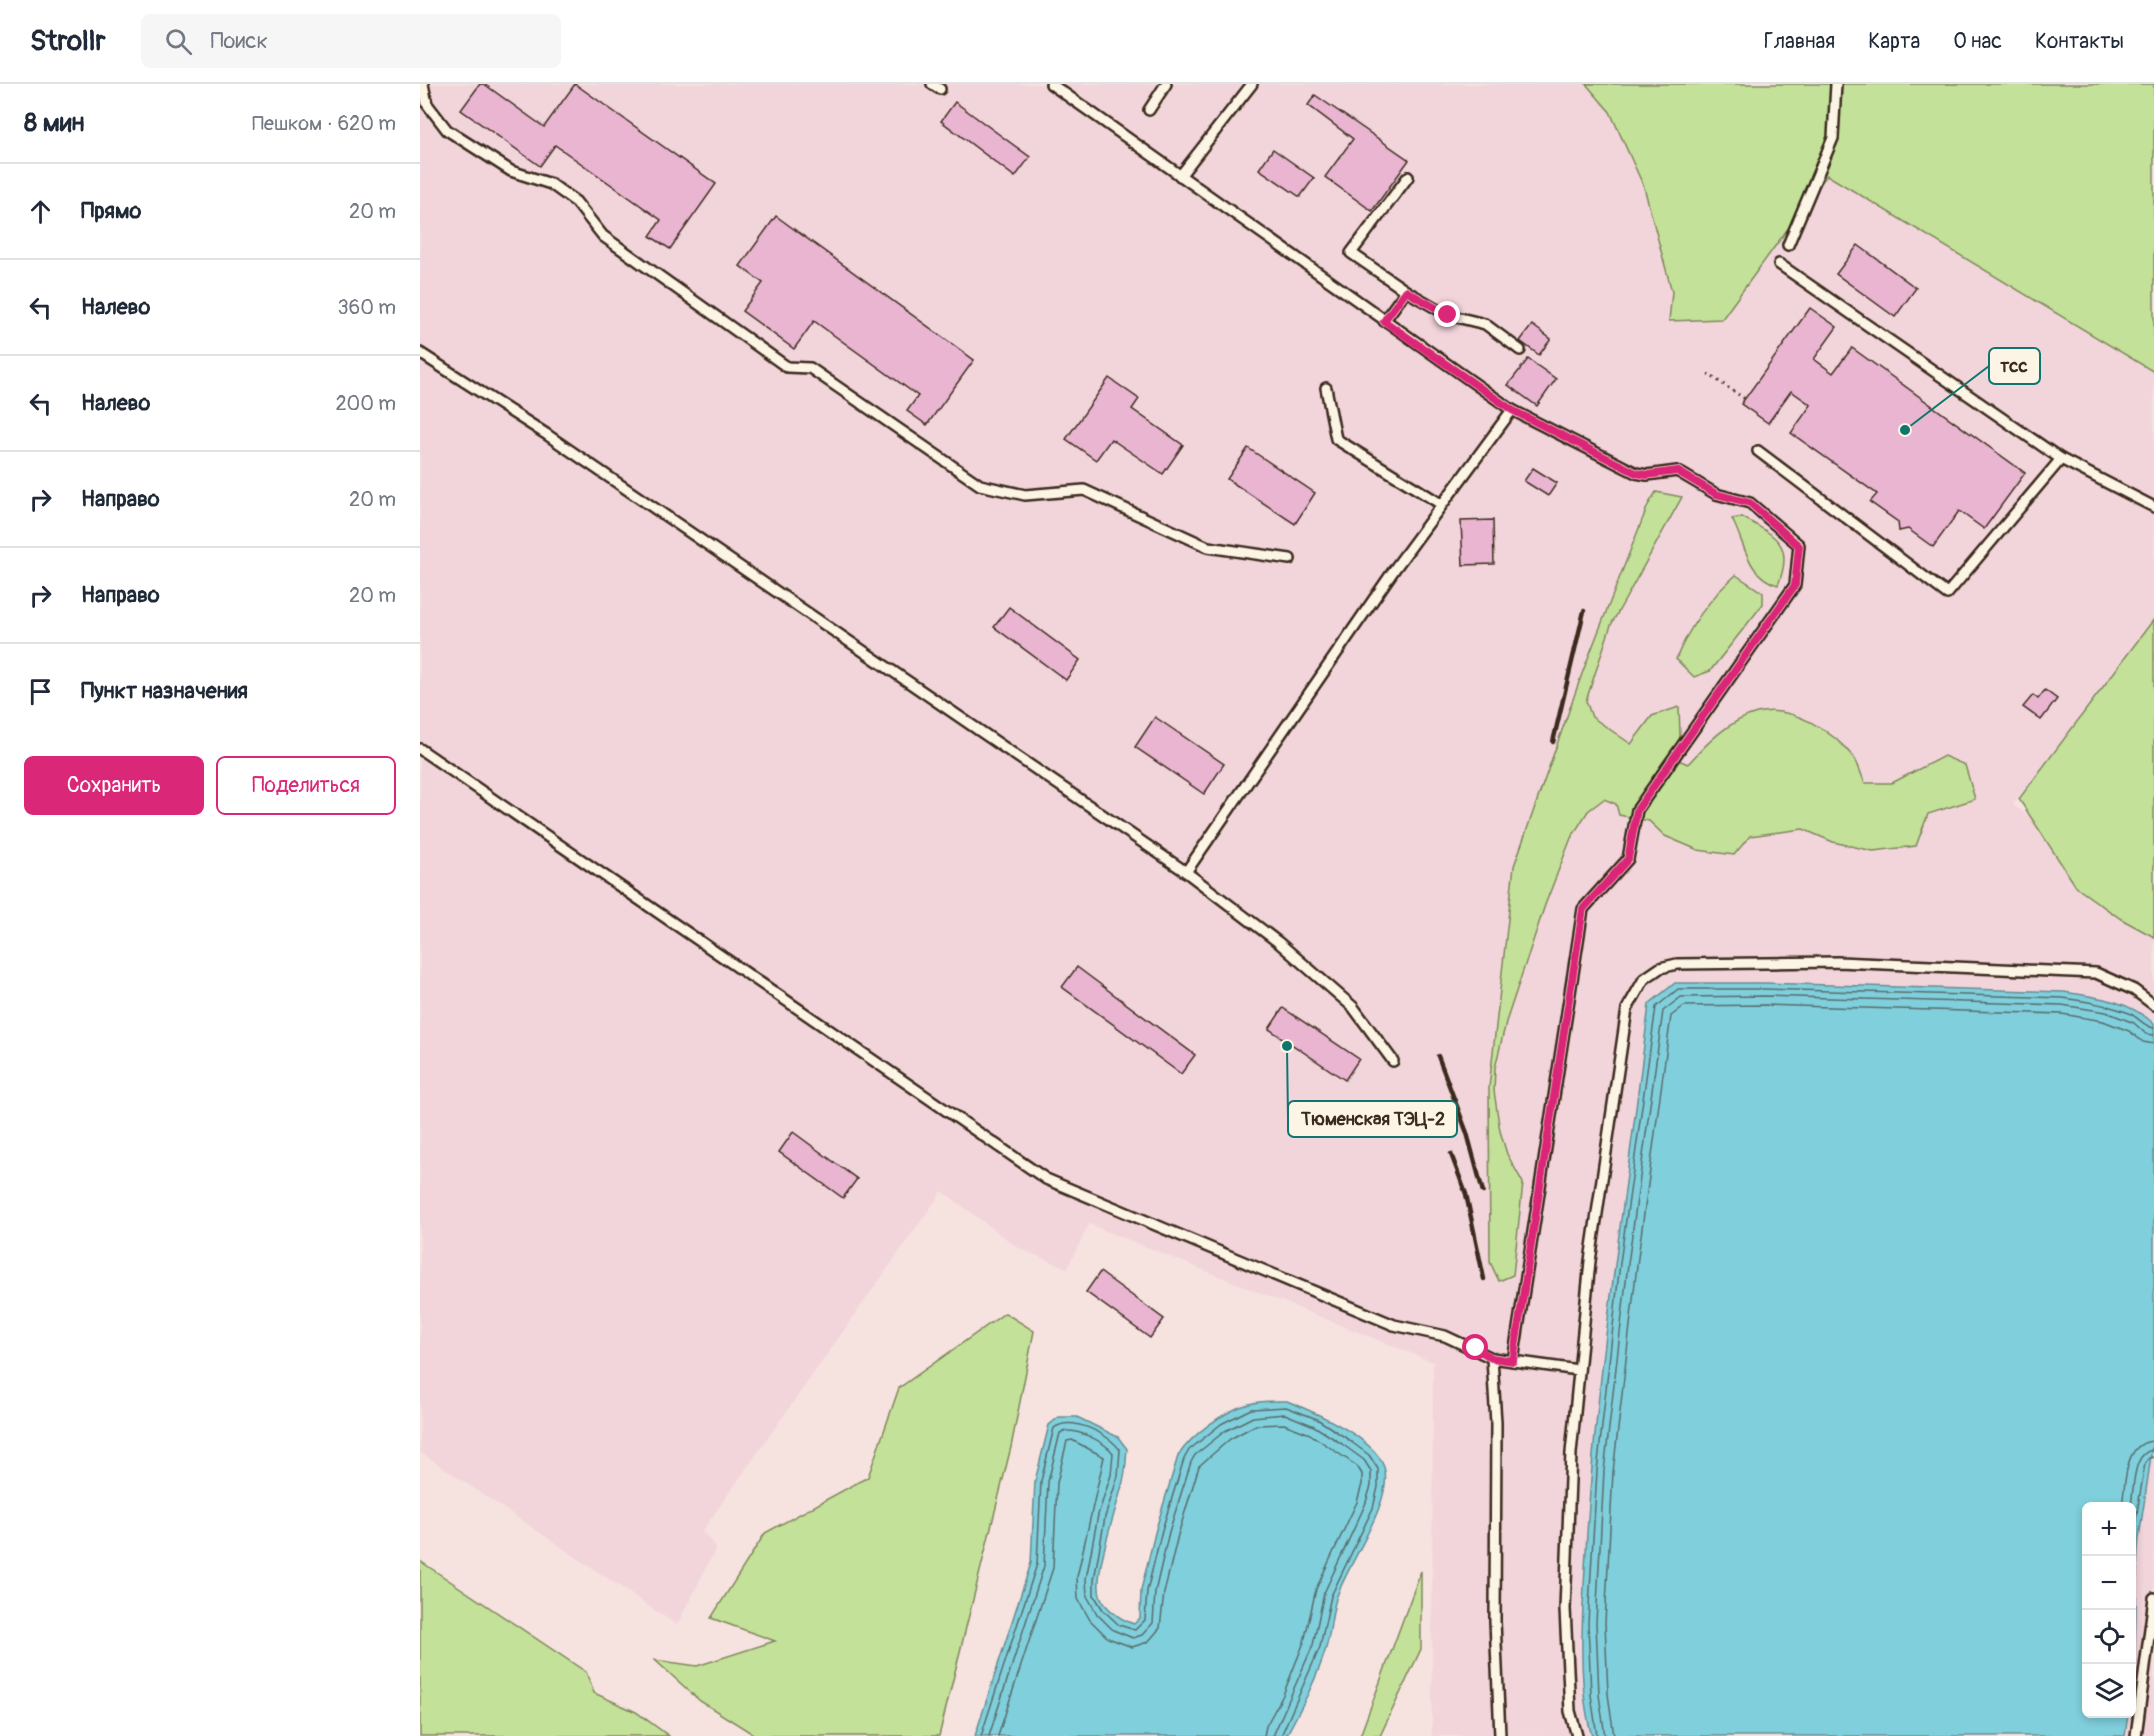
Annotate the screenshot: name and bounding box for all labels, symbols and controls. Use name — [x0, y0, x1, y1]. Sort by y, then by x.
search box — [141, 14, 561, 68]
text: Strollr — [30, 24, 105, 59]
icon: search — [162, 25, 195, 58]
text: Поиск — [210, 27, 268, 55]
text: Главная — [1764, 28, 1835, 55]
text: Карта — [1868, 28, 1920, 55]
text: О нас — [1953, 28, 2002, 55]
text: Контакты — [2035, 28, 2124, 55]
text: 8 мин — [24, 107, 84, 139]
text: Пешком · 620 m — [252, 111, 396, 136]
icon: ahead — [24, 195, 57, 228]
text: Прямо — [81, 197, 141, 225]
text: 20 m — [349, 199, 396, 224]
icon: left — [24, 291, 57, 324]
text: Налево — [81, 293, 150, 321]
text: 360 m — [337, 295, 396, 320]
route end — [1434, 301, 1460, 327]
callout: тсс — [1989, 348, 2040, 384]
text: тсс — [2000, 355, 2028, 378]
icon: left — [24, 387, 57, 420]
text: Налево — [81, 389, 150, 417]
text: 200 m — [335, 391, 396, 416]
icon: right — [24, 483, 57, 516]
text: Направо — [81, 485, 160, 513]
text: 20 m — [349, 487, 396, 512]
icon: right — [24, 579, 57, 612]
text: Направо — [81, 581, 160, 609]
text: 20 m — [349, 583, 396, 608]
icon: arrive — [24, 675, 57, 708]
text: Пункт назначения — [81, 677, 248, 705]
button: Сохранить — [24, 756, 204, 815]
button: Поделиться — [216, 756, 396, 815]
callout: Тюменская ТЭЦ-2 — [1288, 1101, 1457, 1137]
text: Тюменская ТЭЦ-2 — [1300, 1108, 1445, 1131]
route start — [1462, 1334, 1488, 1360]
map controls — [2082, 1502, 2136, 1718]
button: + — [2082, 1502, 2136, 1556]
button: − — [2082, 1556, 2136, 1610]
button: locate — [2082, 1610, 2136, 1664]
button: layers — [2082, 1664, 2136, 1718]

